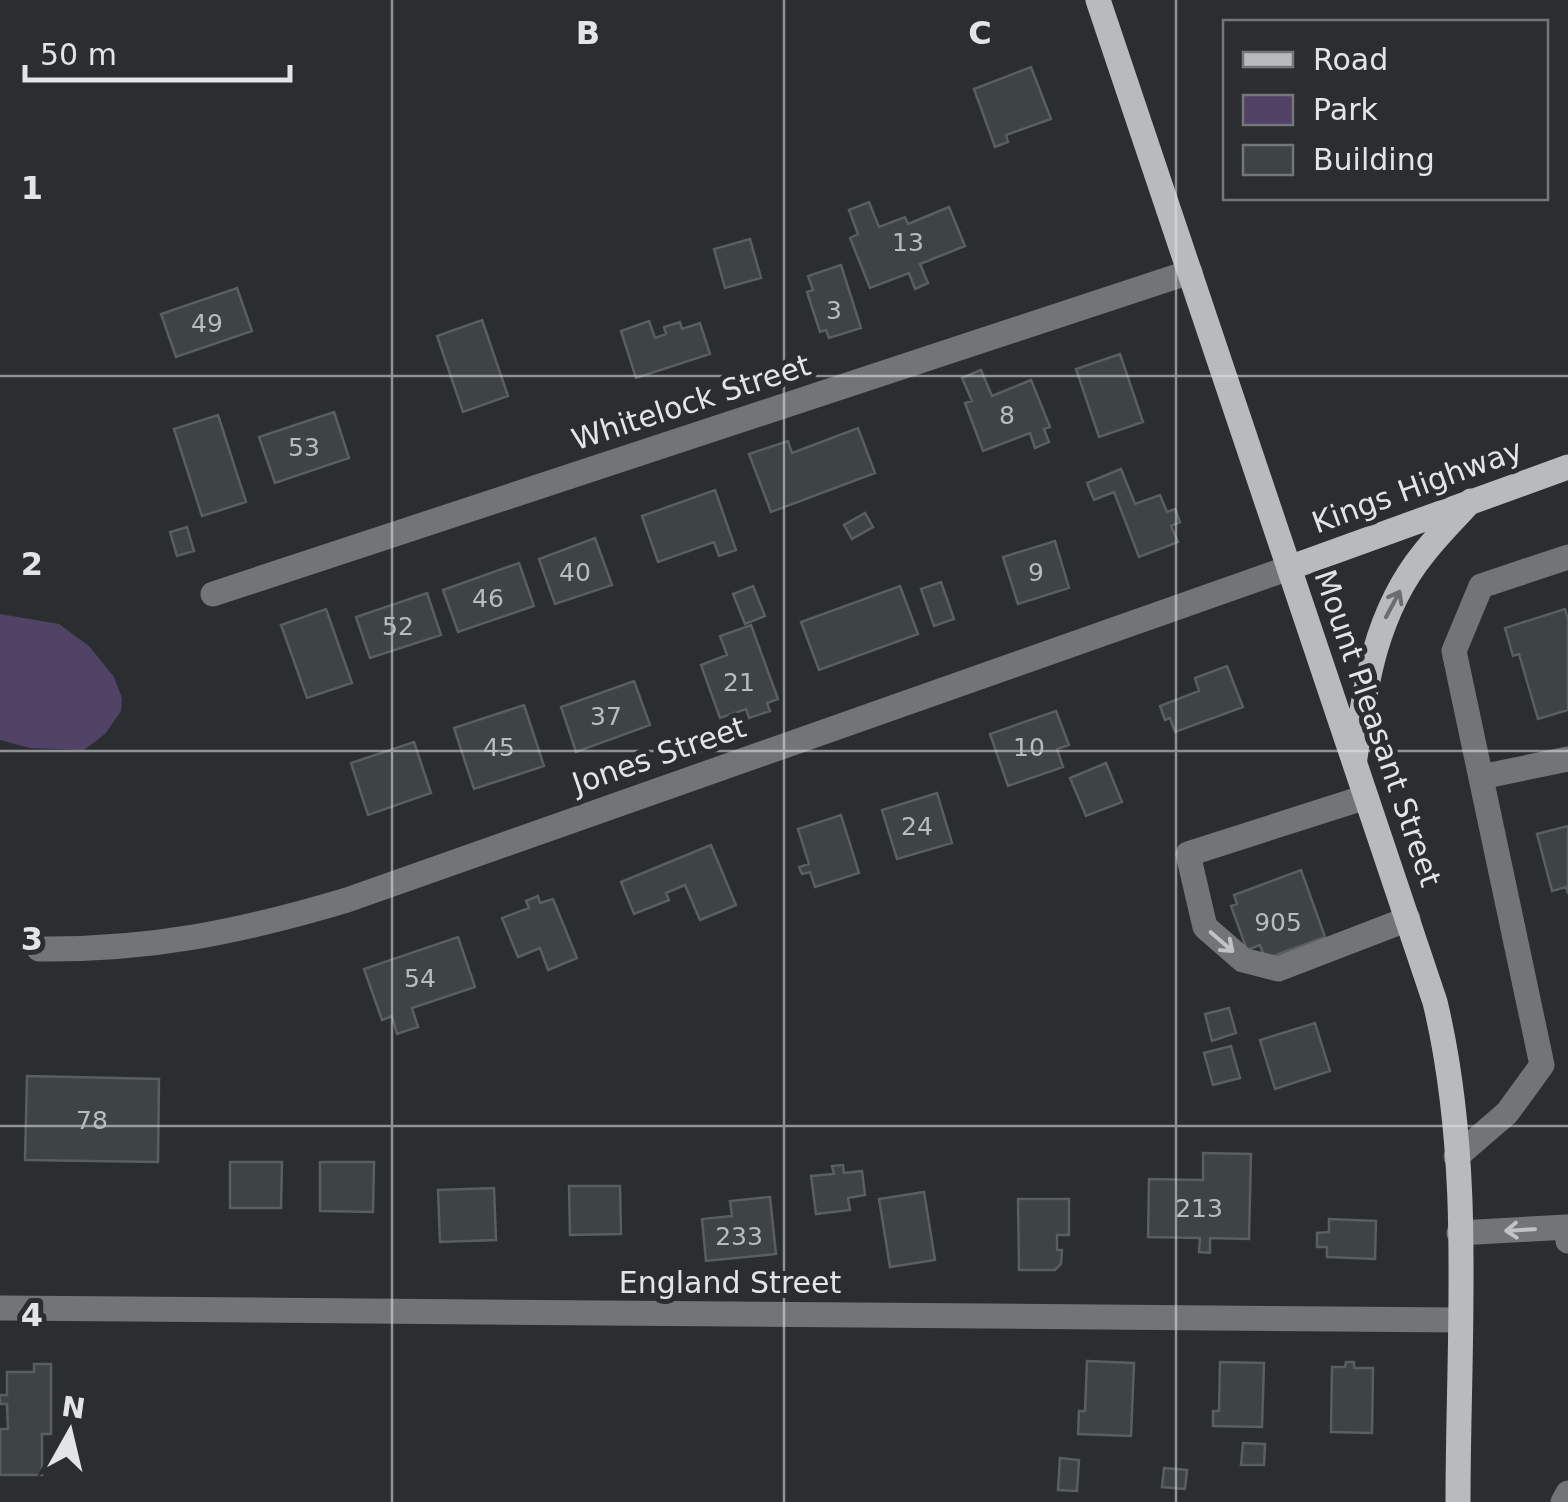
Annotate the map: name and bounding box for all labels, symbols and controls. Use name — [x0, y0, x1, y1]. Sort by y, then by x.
text: B — [576, 14, 600, 52]
text: C — [968, 14, 992, 52]
scale bar — [25, 20, 290, 82]
legend — [1223, 20, 1548, 200]
text: 50 m — [40, 37, 117, 72]
text: Road — [1313, 42, 1388, 77]
text: Park — [1313, 92, 1378, 127]
text: Building — [1313, 142, 1435, 177]
text: 1 — [21, 169, 43, 207]
house number: 13 — [892, 228, 924, 257]
house number: 3 — [826, 296, 842, 325]
house number: 49 — [191, 309, 223, 338]
street label: Whitelock Street — [567, 347, 815, 457]
house number: 8 — [999, 401, 1015, 430]
street label: Kings Highway — [1307, 432, 1527, 540]
house number: 53 — [288, 433, 320, 462]
text: 2 — [21, 545, 43, 583]
house number: 40 — [559, 558, 591, 587]
house number: 9 — [1028, 558, 1044, 587]
street label: Mount Pleasant Street — [1307, 565, 1449, 891]
house number: 46 — [472, 584, 504, 613]
one-way arrow — [1384, 590, 1403, 620]
house number: 52 — [382, 612, 414, 641]
house number: 21 — [723, 668, 755, 697]
house number: 37 — [590, 702, 622, 731]
street label: Jones Street — [566, 709, 750, 802]
house number: 45 — [483, 733, 515, 762]
house number: 10 — [1013, 733, 1045, 762]
house number: 24 — [901, 812, 933, 841]
house number: 905 — [1254, 908, 1302, 937]
text: 3 — [21, 920, 43, 958]
one-way arrow — [1209, 931, 1235, 953]
house number: 54 — [404, 964, 436, 993]
house number: 78 — [76, 1106, 108, 1135]
house number: 213 — [1175, 1194, 1223, 1223]
one-way arrow — [1505, 1221, 1537, 1240]
house number: 233 — [715, 1222, 763, 1251]
street label: England Street — [619, 1265, 841, 1300]
text: 4 — [21, 1296, 43, 1334]
north arrow — [20, 1382, 120, 1482]
text: N — [60, 1390, 87, 1426]

